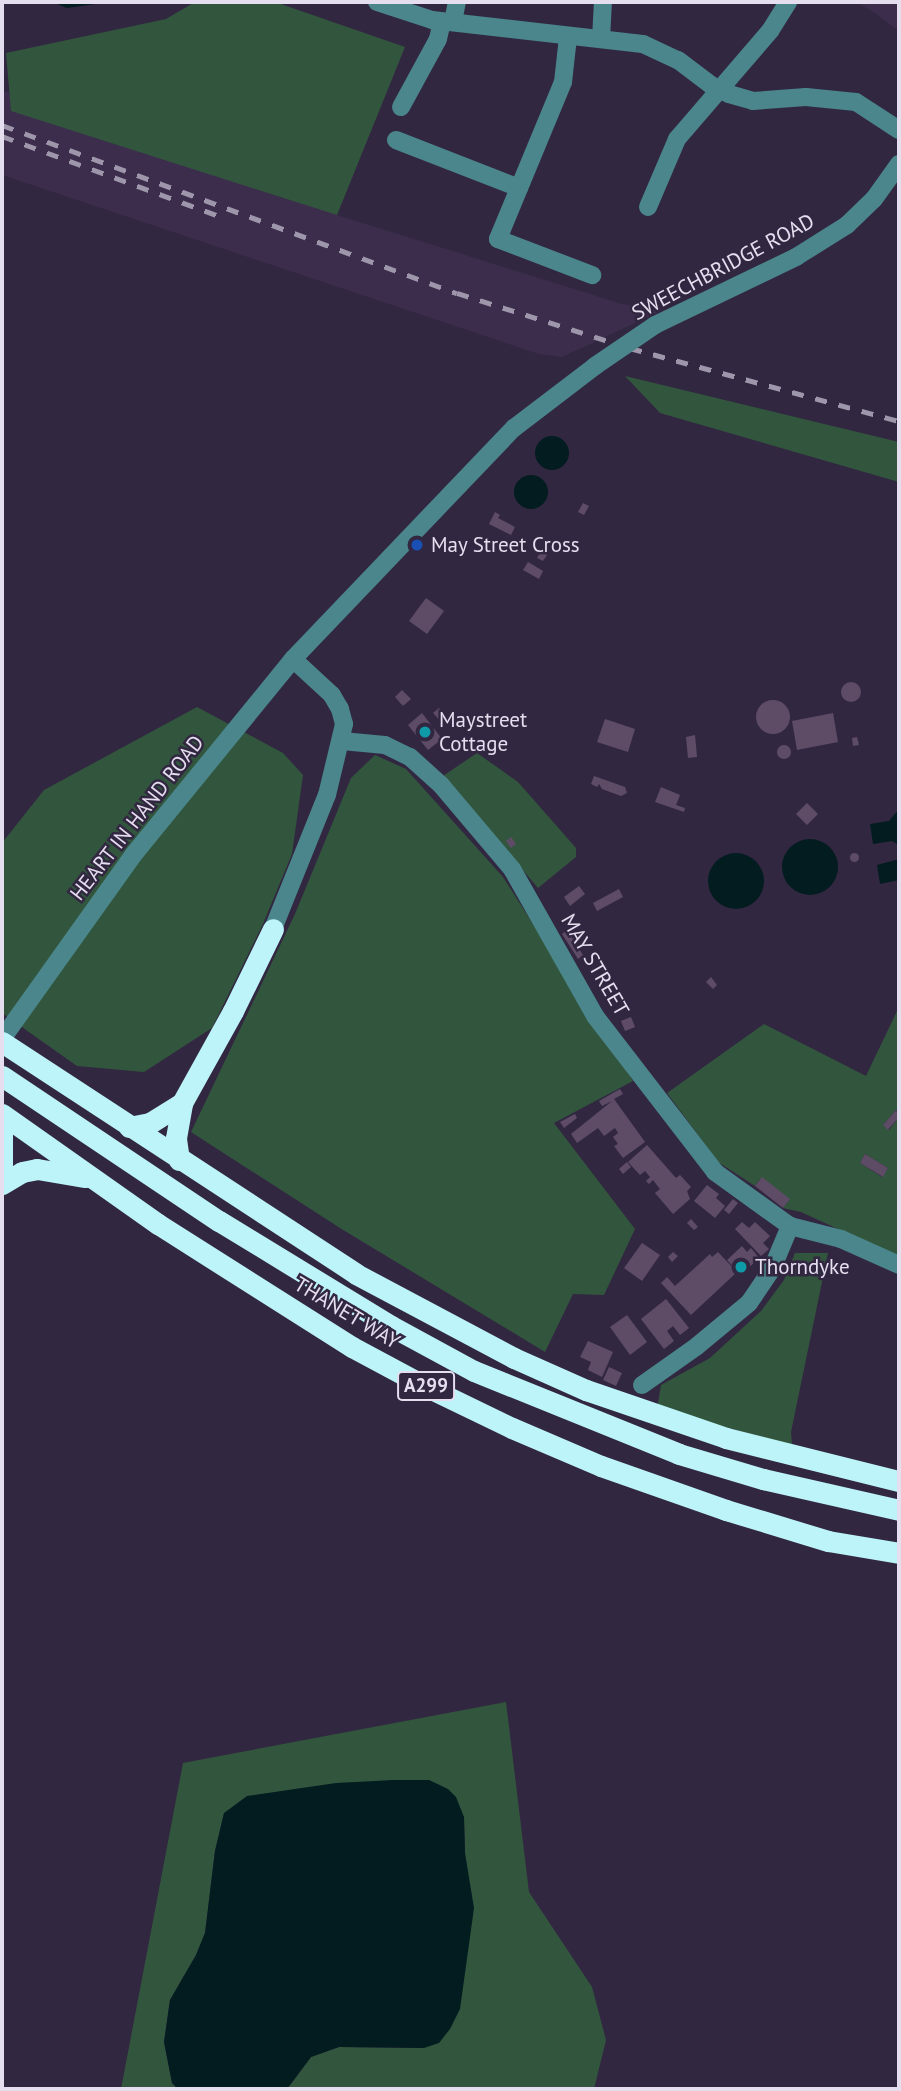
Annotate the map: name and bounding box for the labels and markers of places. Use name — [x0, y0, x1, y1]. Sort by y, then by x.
place label: May Street Cross — [431, 532, 580, 558]
marker: May Street Cross — [409, 537, 425, 553]
place label: Maystreet Cottage — [439, 707, 527, 757]
marker: Maystreet Cottage — [417, 724, 433, 740]
place label: Thorndyke — [755, 1254, 850, 1280]
marker: Thorndyke — [733, 1259, 749, 1275]

